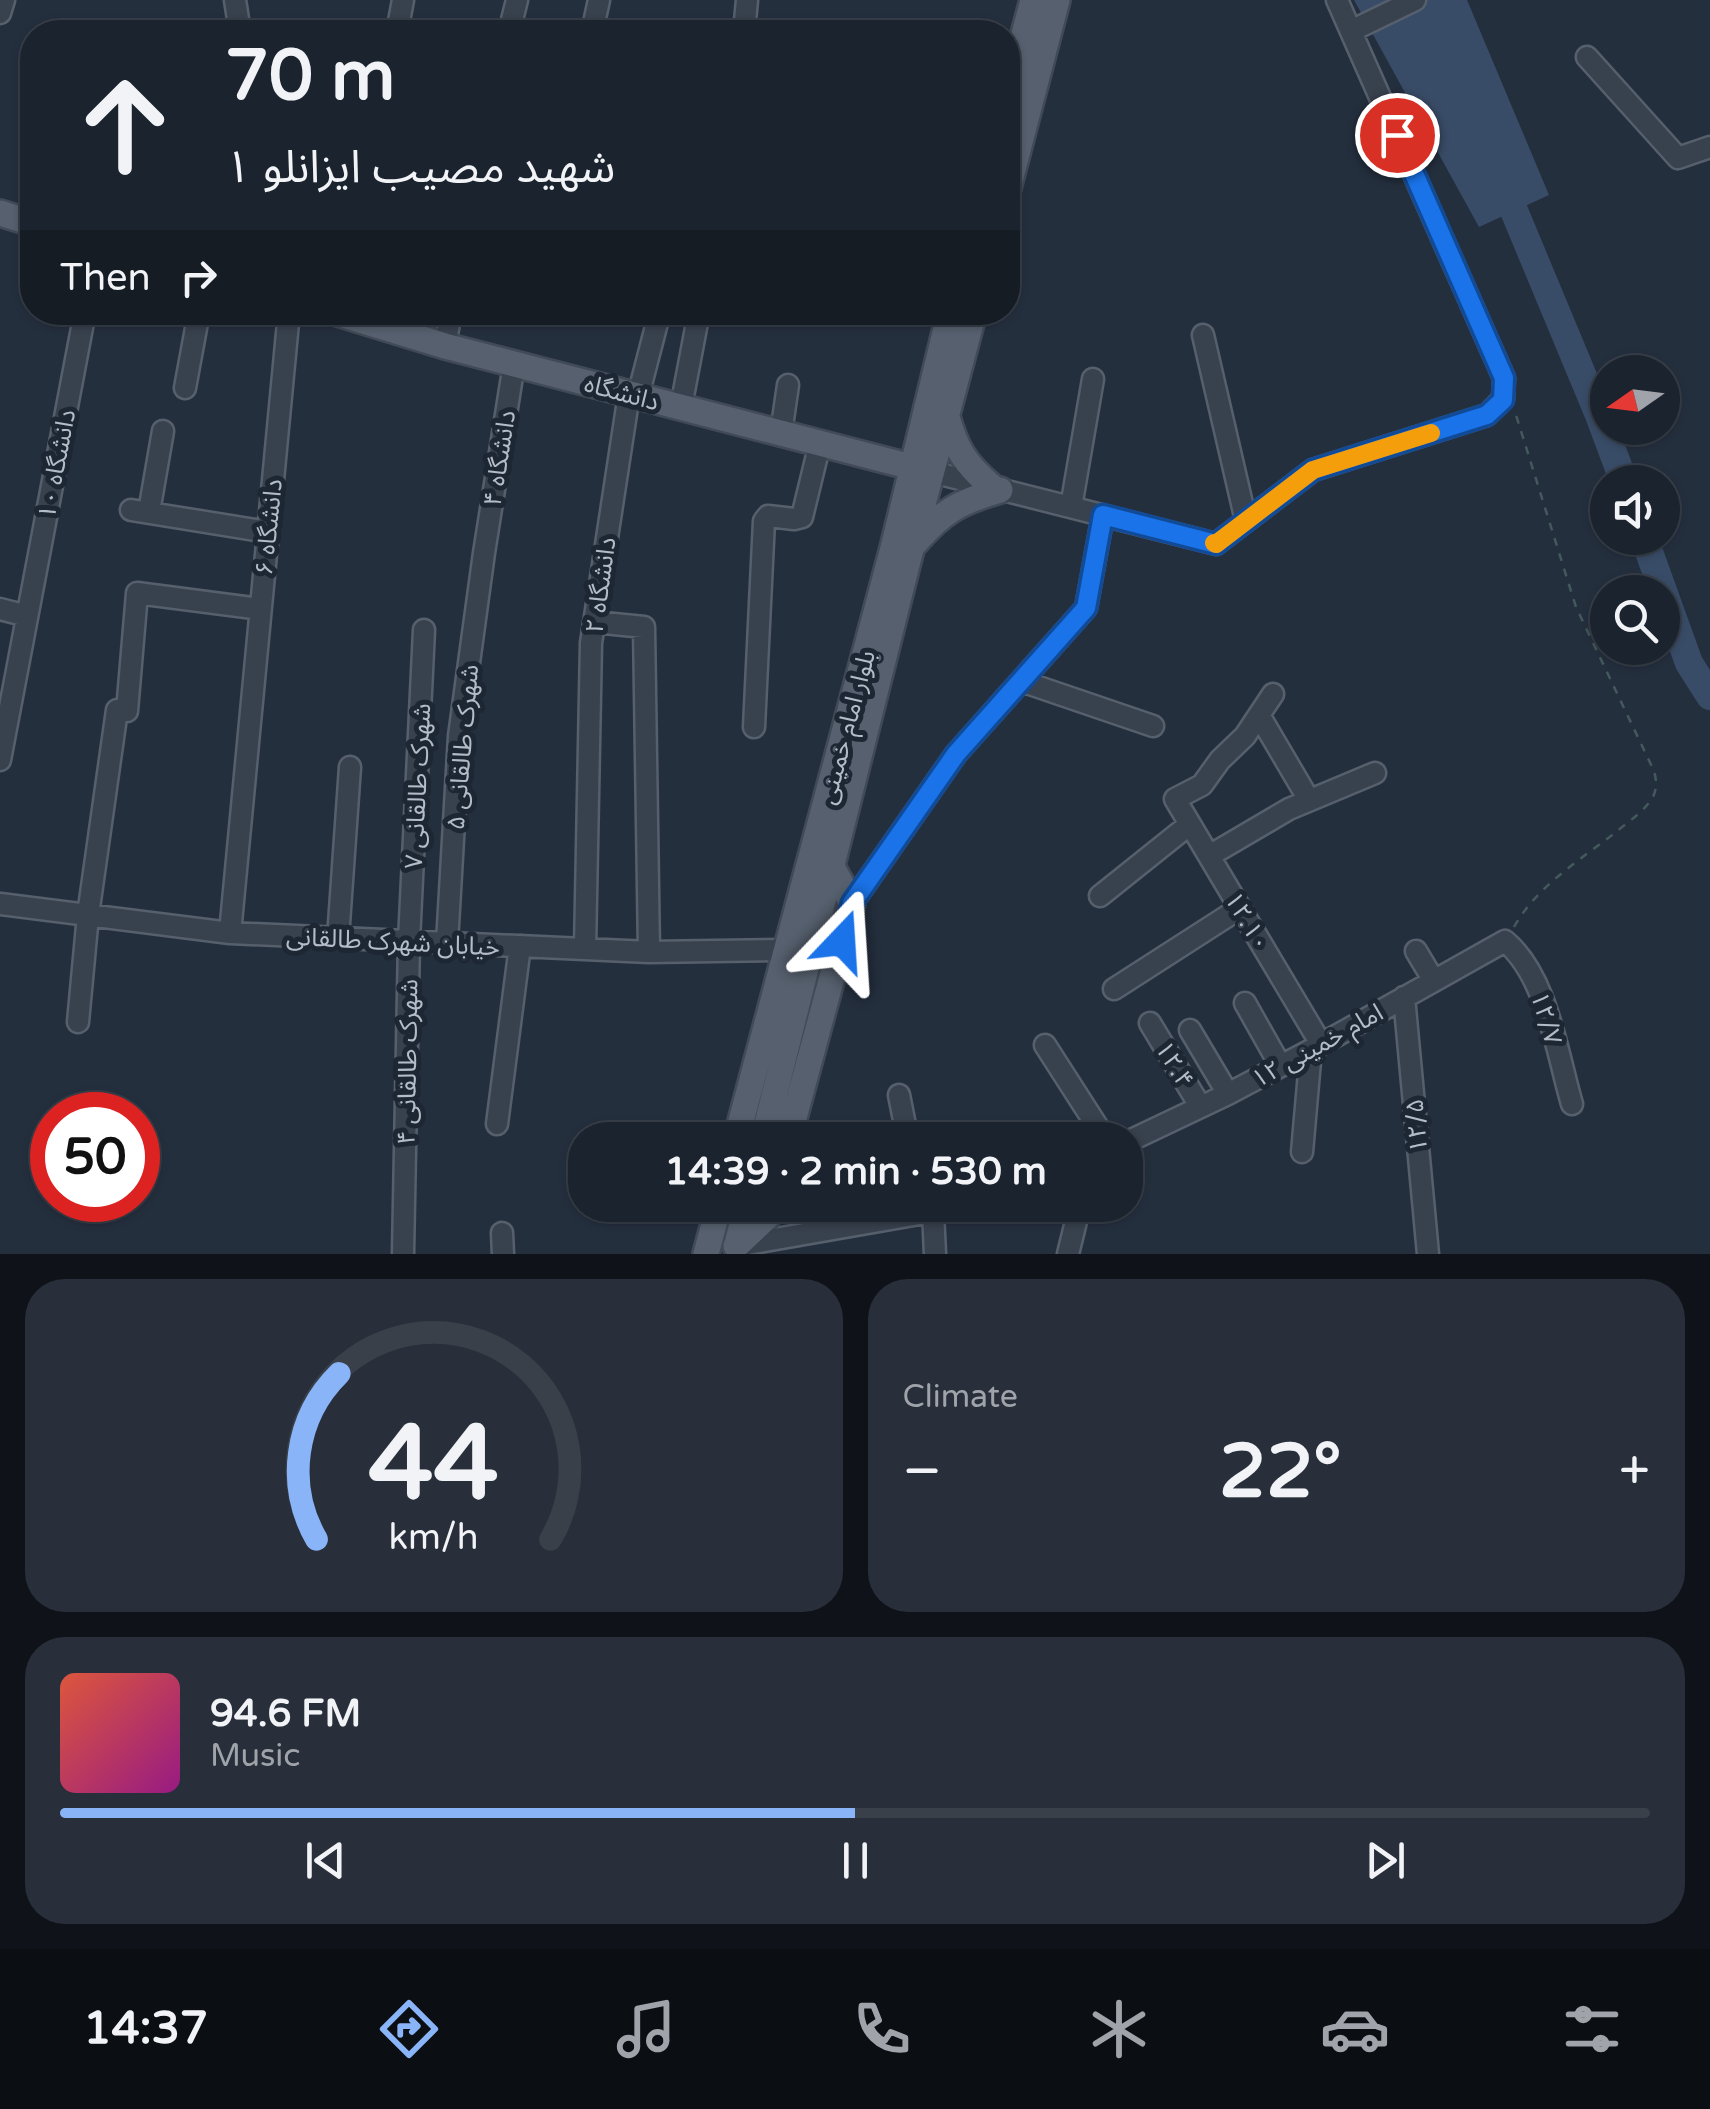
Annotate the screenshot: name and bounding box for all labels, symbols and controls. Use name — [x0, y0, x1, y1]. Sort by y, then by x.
text: 70 m — [225, 35, 395, 119]
icon: ahead — [60, 60, 190, 190]
pin — [1355, 93, 1440, 178]
icon: arrive — [1370, 108, 1425, 163]
text: شهید مصیب ایزانلو ۱ — [225, 141, 615, 195]
icon: right — [171, 250, 226, 305]
text: Then — [60, 255, 151, 301]
north arrow — [1590, 355, 1680, 445]
map controls — [1590, 355, 1680, 665]
street label: دانشگاه — [581, 369, 662, 417]
street label: دانشگاه ۱۰ — [32, 407, 82, 522]
street label: دانشگاه ۴ — [478, 408, 522, 508]
button: sound — [1590, 465, 1680, 555]
street label: دانشگاه ۶ — [249, 477, 289, 577]
street label: دانشگاه ۲ — [579, 535, 623, 635]
button: search — [1590, 575, 1680, 665]
street label: بلوار امام خمینی — [812, 647, 886, 809]
street label: شهرک طالقانی ۵ — [441, 663, 485, 831]
street label: شهرک طالقانی ۷ — [399, 702, 437, 870]
street label: ۱۲.۱۰ — [1218, 886, 1276, 957]
position arrow — [790, 889, 894, 993]
street label: خیابان شهرک طالقانی — [285, 921, 501, 963]
street label: شهرک طالقانی ۴ — [392, 979, 424, 1145]
street label: ۱۲/۷ — [1524, 988, 1568, 1048]
street label: امام خمینی ۱۲ — [1247, 997, 1390, 1098]
street label: ۱۲.۴ — [1149, 1036, 1200, 1093]
speed limit sign: 50 — [30, 1092, 160, 1222]
street label: ۱۲/۵ — [1400, 1098, 1434, 1154]
text: 14:39 · 2 min · 530 m — [664, 1149, 1047, 1195]
text: Climate — [903, 1378, 1018, 1416]
text: 44 — [368, 1402, 499, 1527]
text: 22° — [1219, 1427, 1342, 1517]
text: − — [903, 1439, 942, 1505]
text: + — [1619, 1439, 1650, 1505]
text: km/h — [389, 1516, 479, 1559]
text: 94.6 FM — [210, 1691, 361, 1737]
text: Music — [210, 1737, 300, 1775]
icon: previous — [298, 1833, 353, 1888]
icon: pause — [828, 1833, 883, 1888]
icon: next — [1358, 1833, 1413, 1888]
icon: directions — [374, 1994, 444, 2064]
icon: music — [611, 1994, 681, 2064]
icon: phone — [847, 1994, 917, 2064]
icon: climate — [1084, 1994, 1154, 2064]
icon: car — [1320, 1994, 1390, 2064]
icon: filters — [1557, 1994, 1627, 2064]
text: 14:37 — [83, 2002, 208, 2056]

